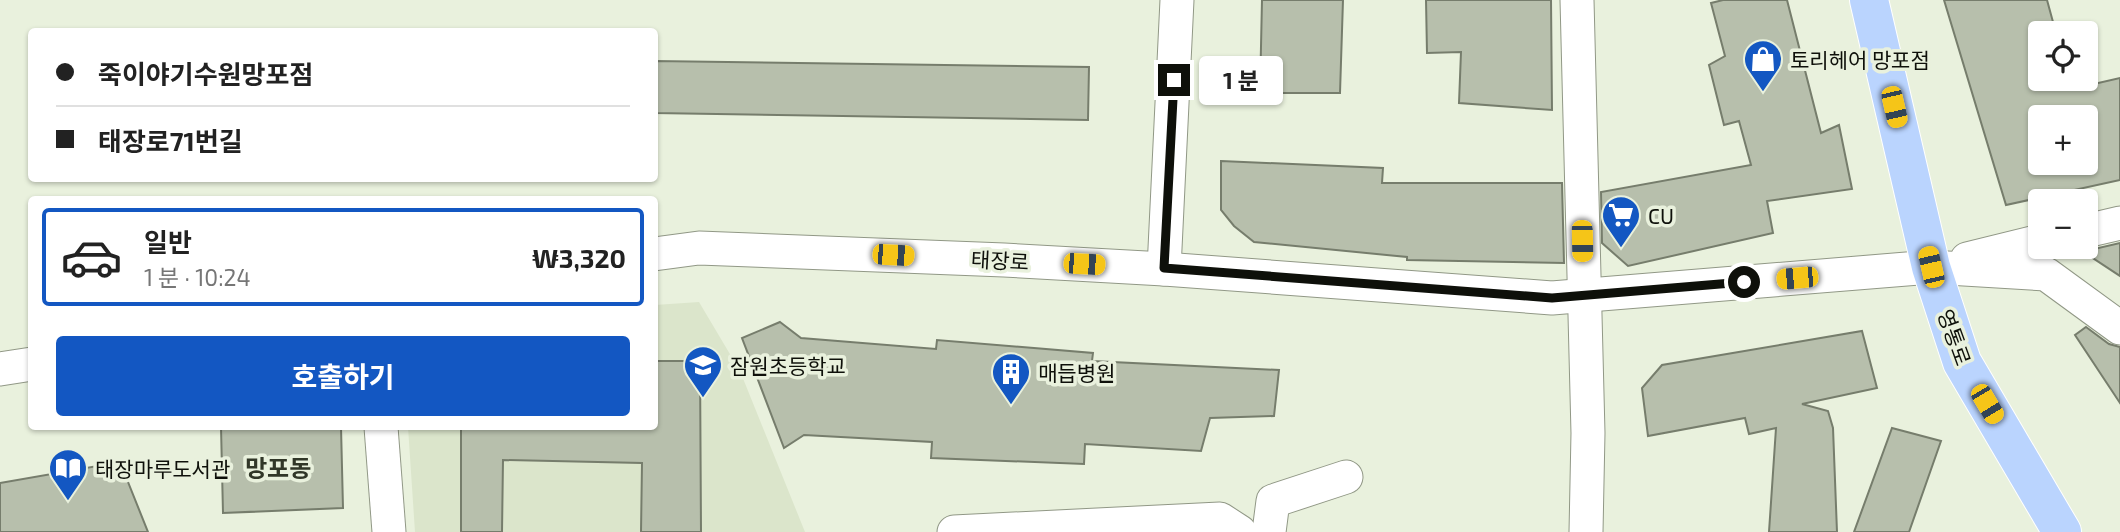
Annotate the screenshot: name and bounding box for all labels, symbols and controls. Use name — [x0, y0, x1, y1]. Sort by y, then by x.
map controls — [2028, 21, 2098, 259]
button: locate — [2028, 21, 2098, 91]
shop icon: 토리헤어 망포점 — [1742, 38, 1784, 93]
place label: 토리헤어 망포점 — [1790, 47, 1930, 72]
callout: 1 분 — [1198, 56, 1282, 104]
text: 죽이야기수원망포점 — [98, 58, 313, 89]
route end — [1158, 64, 1190, 96]
text: 1 분 — [1223, 66, 1259, 94]
car — [1880, 84, 1909, 130]
button: + — [2028, 105, 2098, 175]
text: 태장로71번길 — [98, 125, 243, 156]
button: − — [2028, 189, 2098, 259]
supermarket icon: CU — [1600, 194, 1642, 249]
place label: CU — [1648, 203, 1674, 228]
car — [1572, 220, 1593, 262]
icon: car — [60, 226, 123, 289]
text: 일반 — [144, 226, 192, 257]
text: ₩3,320 — [532, 242, 626, 273]
car — [872, 243, 915, 267]
car — [1917, 244, 1946, 290]
street label: 태장로 — [970, 246, 1030, 274]
car — [1063, 252, 1106, 276]
text: 1 분 · 10:24 — [144, 263, 251, 291]
route start — [1728, 266, 1760, 298]
car — [1776, 266, 1819, 290]
street label: 영통로 — [1933, 305, 1977, 369]
button: 호출하기 — [56, 336, 630, 416]
school or university icon: 잠원초등학교 — [682, 344, 724, 399]
building icon: 매듭병원 — [990, 351, 1032, 406]
place label: 잠원초등학교 — [730, 353, 846, 378]
place label: 매듭병원 — [1038, 360, 1115, 385]
car — [1968, 381, 2007, 427]
library icon: 태장마루도서관 — [47, 447, 89, 502]
district label: 망포동 — [245, 453, 311, 482]
place label: 태장마루도서관 — [95, 456, 230, 481]

